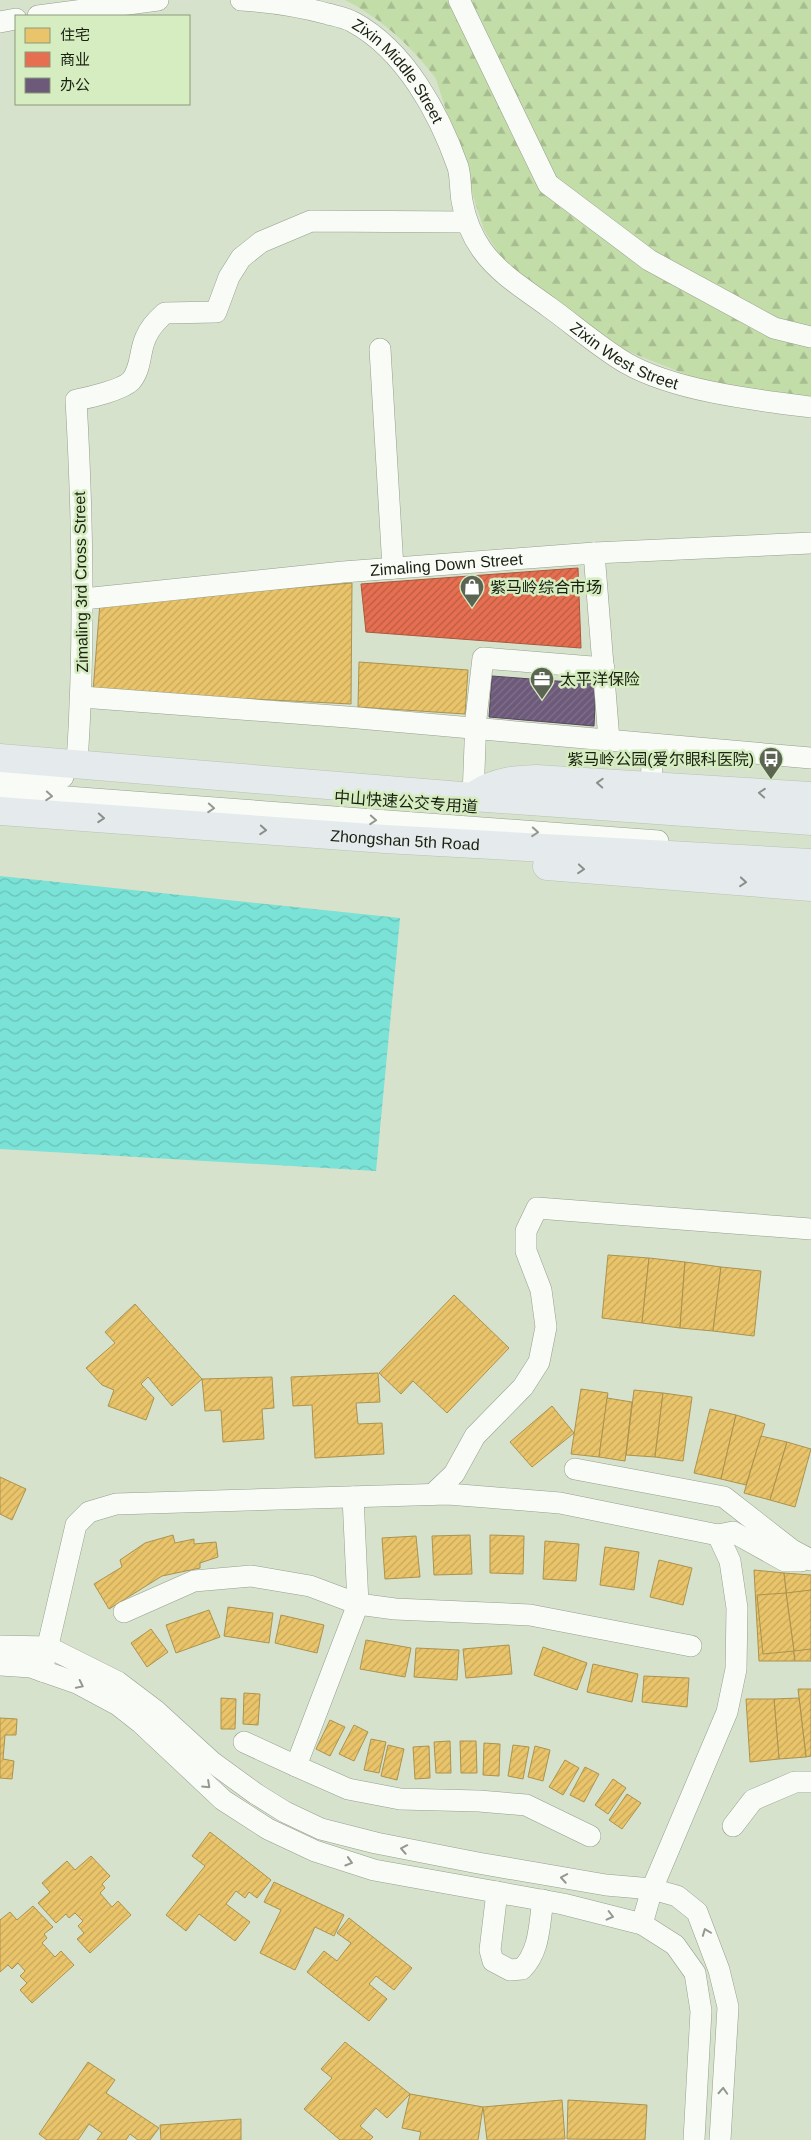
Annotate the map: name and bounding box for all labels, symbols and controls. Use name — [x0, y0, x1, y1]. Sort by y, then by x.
legend — [15, 15, 190, 105]
street label: Zixin Middle Street — [350, 15, 447, 126]
text: 住宅 — [60, 26, 90, 43]
text: 商业 — [60, 51, 90, 68]
text: 办公 — [60, 76, 90, 93]
street label: Zixin West Street — [568, 318, 681, 392]
street label: Zimaling 3rd Cross Street — [71, 491, 91, 673]
street label: Zimaling Down Street — [369, 550, 524, 578]
shop icon: 紫马岭综合市场 — [459, 574, 485, 608]
place label: 紫马岭综合市场 — [490, 579, 602, 596]
office icon: 太平洋保险 — [529, 666, 555, 700]
place label: 太平洋保险 — [560, 671, 640, 688]
bus stop icon: 紫马岭公园(爱尔眼科医院) — [758, 746, 784, 780]
place label: 紫马岭公园(爱尔眼科医院) — [567, 751, 754, 768]
one-way arrow — [596, 777, 604, 788]
street label: 中山快速公交专用道 — [334, 788, 478, 816]
one-way arrow — [758, 788, 766, 799]
one-way arrow — [45, 790, 53, 801]
one-way arrow — [207, 802, 215, 813]
one-way arrow — [97, 813, 105, 824]
one-way arrow — [369, 814, 377, 825]
one-way arrow — [259, 824, 267, 835]
one-way arrow — [531, 826, 539, 837]
street label: Zhongshan 5th Road — [330, 827, 480, 853]
one-way arrow — [578, 863, 586, 874]
one-way arrow — [739, 876, 747, 887]
one-way arrow — [75, 1679, 84, 1689]
one-way arrow — [201, 1779, 210, 1788]
one-way arrow — [400, 1844, 409, 1854]
one-way arrow — [344, 1856, 352, 1866]
one-way arrow — [560, 1873, 568, 1883]
one-way arrow — [606, 1910, 615, 1921]
one-way arrow — [701, 1929, 711, 1937]
one-way arrow — [718, 2087, 729, 2095]

